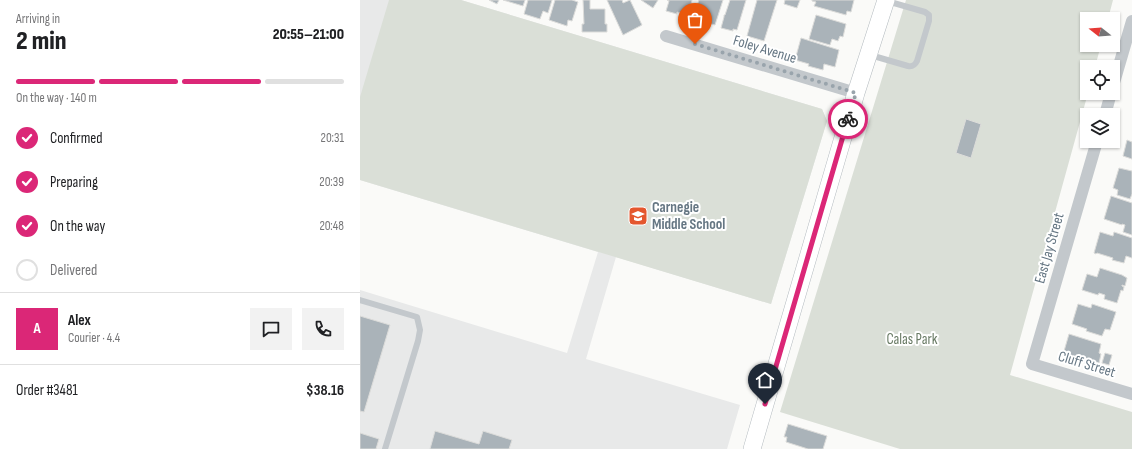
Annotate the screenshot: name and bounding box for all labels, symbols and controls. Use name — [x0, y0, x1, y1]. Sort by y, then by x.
pin — [678, 3, 712, 44]
icon: bag — [684, 9, 706, 31]
text: Arriving in — [16, 11, 60, 27]
north arrow — [1080, 12, 1120, 52]
map controls — [1080, 12, 1120, 148]
text: 20:55–21:00 — [273, 25, 344, 44]
text: 2 min — [16, 26, 66, 57]
street label: Foley Avenue — [731, 31, 799, 68]
button: locate — [1080, 60, 1120, 100]
text: On the way · 140 m — [16, 90, 97, 106]
courier — [828, 99, 868, 139]
icon: bike — [837, 108, 859, 130]
button: layers — [1080, 108, 1120, 148]
icon: check — [16, 127, 38, 149]
text: Confirmed — [50, 129, 103, 148]
text: 20:31 — [321, 130, 344, 146]
icon: check — [16, 171, 38, 193]
text: Preparing — [50, 173, 98, 192]
text: 20:39 — [319, 174, 344, 190]
place label: Carnegie Middle School — [652, 198, 725, 234]
school or university icon: Carnegie Middle School — [627, 205, 649, 227]
street label: East Jay Street — [1030, 210, 1069, 286]
icon: check — [16, 215, 38, 237]
text: On the way — [50, 217, 105, 236]
text: 20:48 — [319, 218, 344, 234]
text: Delivered — [50, 261, 97, 280]
button: chat — [250, 308, 292, 350]
button: phone — [302, 308, 344, 350]
text: Alex — [68, 311, 91, 330]
text: A — [33, 319, 41, 338]
text: Courier · 4.4 — [68, 330, 120, 346]
park label: Calas Park — [886, 330, 938, 349]
street label: Cluff Street — [1056, 347, 1118, 382]
pin — [748, 363, 782, 404]
icon: home — [754, 369, 776, 391]
text: Order #3481 — [16, 381, 78, 400]
text: $38.16 — [306, 381, 344, 400]

